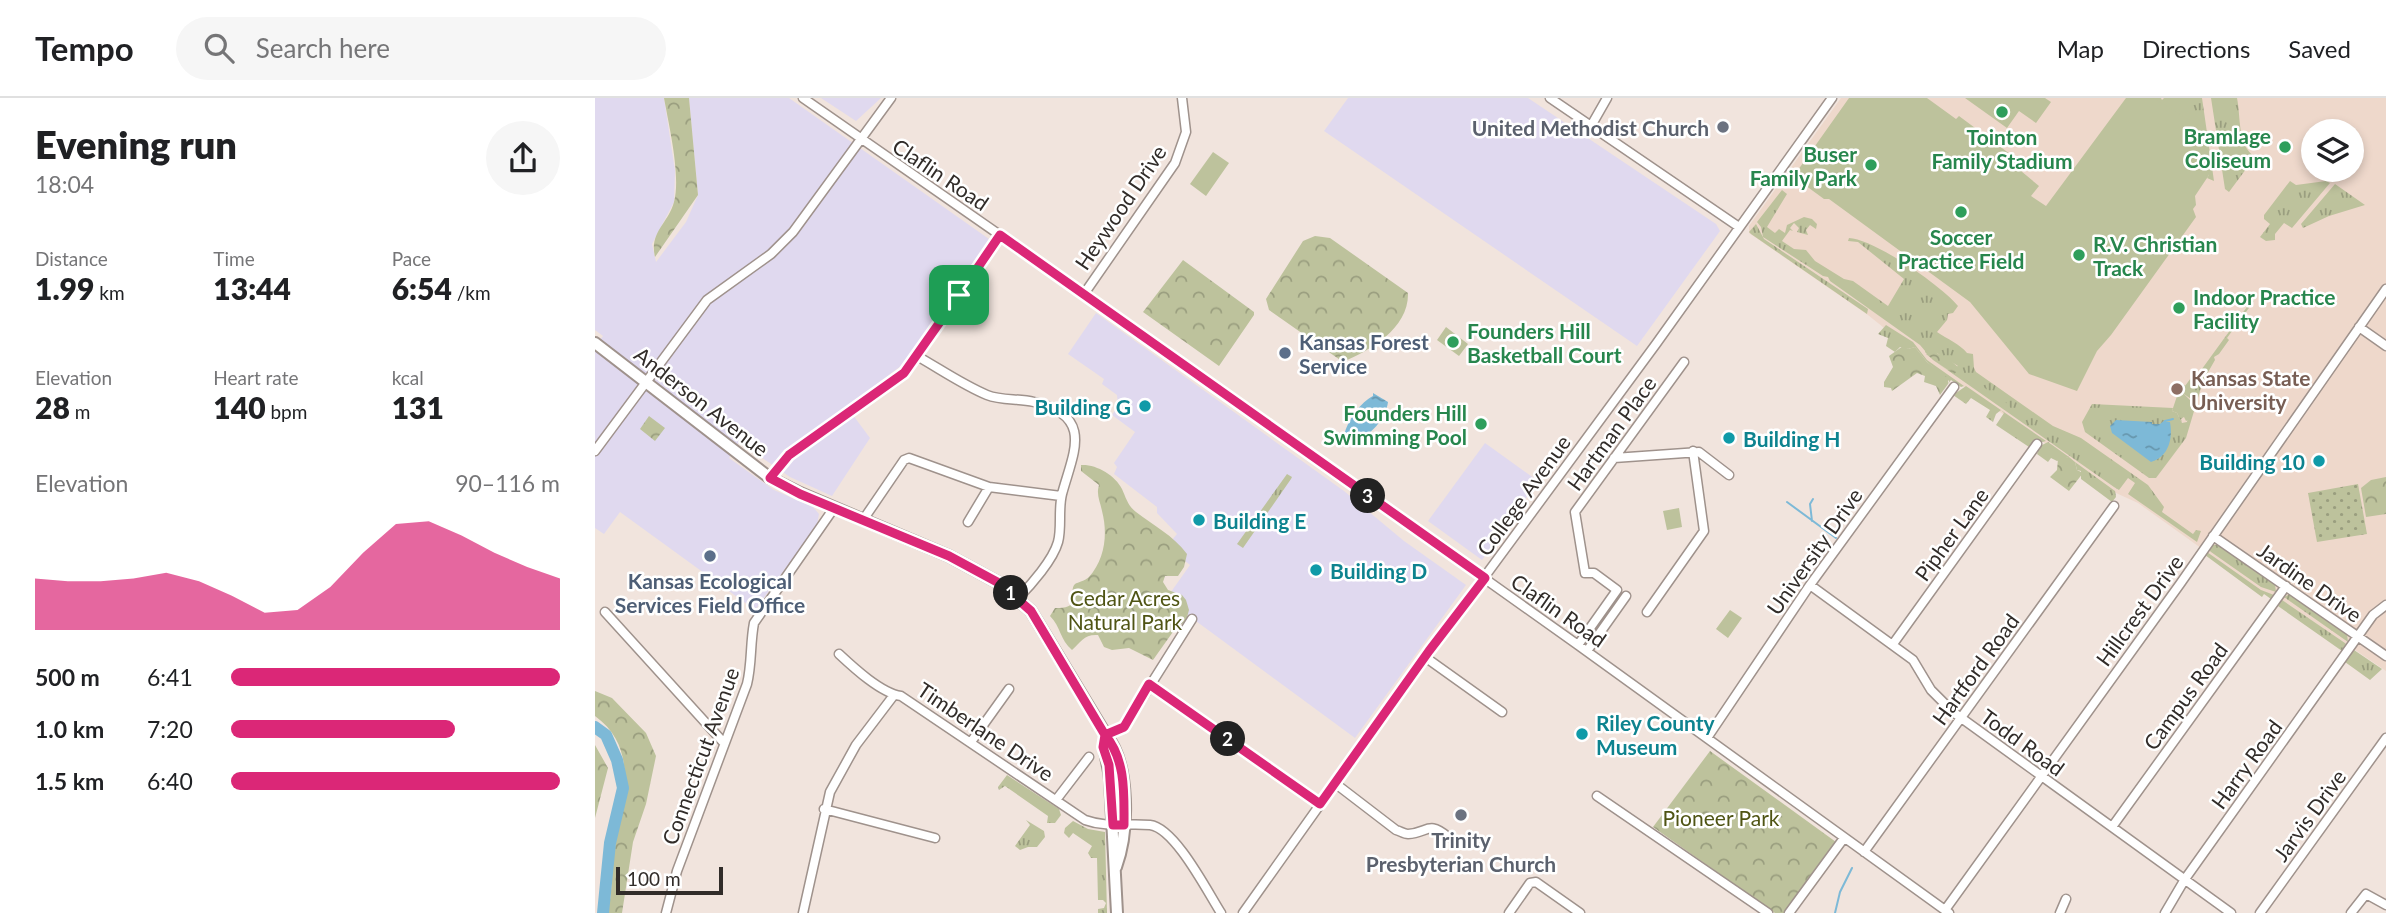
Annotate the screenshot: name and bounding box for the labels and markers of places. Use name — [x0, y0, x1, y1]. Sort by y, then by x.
marker: Tointon Family Stadium — [1994, 104, 2010, 120]
place label: United Methodist Church — [1472, 115, 1709, 140]
marker: United Methodist Church — [1715, 119, 1731, 135]
place label: Bramlage Coliseum — [2183, 123, 2271, 172]
place label: Tointon Family Stadium — [1931, 124, 2073, 173]
marker: Bramlage Coliseum — [2277, 139, 2293, 155]
place label: Buser Family Park — [1750, 141, 1858, 190]
marker: Buser Family Park — [1863, 157, 1879, 173]
marker: Soccer Practice Field — [1953, 204, 1969, 220]
place label: Soccer Practice Field — [1898, 224, 2024, 273]
place label: R.V. Christian Track — [2093, 231, 2217, 280]
marker: R.V. Christian Track — [2071, 247, 2087, 263]
pin — [929, 265, 989, 325]
place label: Indoor Practice Facility — [2193, 284, 2335, 333]
marker: Indoor Practice Facility — [2171, 300, 2187, 316]
place label: Founders Hill Basketball Court — [1467, 318, 1622, 367]
place label: Kansas Forest Service — [1299, 329, 1429, 378]
marker: Founders Hill Basketball Court — [1445, 334, 1461, 350]
marker: Kansas Forest Service — [1277, 345, 1293, 361]
place label: Kansas State University — [2191, 365, 2310, 414]
marker: Kansas State University — [2169, 381, 2185, 397]
place label: Building G — [1034, 394, 1131, 419]
marker: Building G — [1137, 398, 1153, 414]
place label: Founders Hill Swimming Pool — [1323, 400, 1467, 449]
marker: Founders Hill Swimming Pool — [1473, 416, 1489, 432]
place label: Building H — [1743, 426, 1841, 451]
marker: Building H — [1721, 430, 1737, 446]
place label: Building 10 — [2199, 449, 2305, 474]
marker: Building 10 — [2311, 453, 2327, 469]
pin: 3 — [1351, 478, 1385, 514]
place label: Building E — [1213, 508, 1306, 533]
marker: Building E — [1191, 512, 1207, 528]
marker: Kansas Ecological Services Field Office — [702, 548, 718, 564]
place label: Building D — [1330, 558, 1427, 583]
marker: Building D — [1308, 562, 1324, 578]
place label: Kansas Ecological Services Field Office — [615, 568, 805, 617]
pin: 1 — [993, 575, 1029, 610]
place label: Riley County Museum — [1596, 710, 1716, 759]
pin: 2 — [1211, 722, 1245, 756]
marker: Riley County Museum — [1574, 726, 1590, 742]
marker: Trinity Presbyterian Church — [1453, 807, 1469, 823]
place label: Trinity Presbyterian Church — [1366, 827, 1556, 876]

